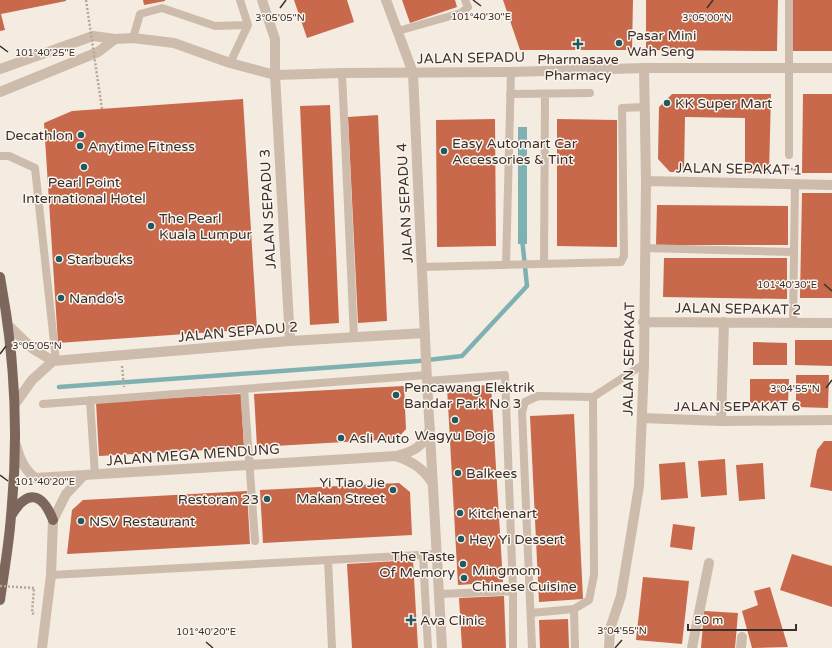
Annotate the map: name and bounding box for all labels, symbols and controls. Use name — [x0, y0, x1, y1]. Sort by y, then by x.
text: 101°40'30"E — [451, 11, 511, 23]
text: 3°05'05"N — [255, 12, 305, 24]
text: 3°05'00"N — [682, 12, 732, 24]
place label: Pasar Mini Wah Seng — [627, 27, 696, 60]
marker: Pasar Mini Wah Seng — [614, 38, 624, 48]
marker: Pharmasave Pharmacy — [573, 39, 583, 49]
text: 101°40'25"E — [15, 47, 75, 59]
street label: JALAN SEPADU — [417, 49, 525, 67]
place label: Pharmasave Pharmacy — [537, 51, 619, 84]
place label: KK Super Mart — [675, 95, 773, 112]
marker: KK Super Mart — [662, 98, 672, 108]
place label: Decathlon — [5, 127, 73, 144]
marker: Decathlon — [76, 130, 86, 140]
place label: Easy Automart Car Accessories & Tint — [452, 135, 578, 168]
place label: Anytime Fitness — [88, 138, 195, 155]
marker: Anytime Fitness — [75, 141, 85, 151]
street label: JALAN SEPADU 4 — [393, 142, 417, 264]
marker: Easy Automart Car Accessories & Tint — [439, 146, 449, 156]
street label: JALAN SEPADU 3 — [256, 148, 280, 270]
street label: JALAN SEPAKAT 1 — [676, 159, 802, 179]
marker: Pearl Point International Hotel — [79, 162, 89, 172]
place label: Pearl Point International Hotel — [22, 174, 146, 207]
place label: The Pearl Kuala Lumpur — [159, 210, 253, 243]
marker: The Pearl Kuala Lumpur — [146, 221, 156, 231]
place label: Starbucks — [67, 251, 133, 268]
marker: Starbucks — [54, 254, 64, 264]
text: 101°40'30"E — [757, 279, 817, 291]
place label: Nando's — [69, 290, 124, 307]
marker: Nando's — [56, 293, 66, 303]
street label: JALAN SEPAKAT 2 — [675, 299, 801, 319]
street label: JALAN SEPAKAT — [620, 301, 639, 416]
street label: JALAN SEPADU 2 — [177, 318, 299, 346]
text: 3°05'05"N — [12, 340, 62, 352]
place label: Pencawang Elektrik Bandar Park No 3 — [404, 379, 535, 412]
text: 3°04'55"N — [770, 383, 820, 395]
marker: Pencawang Elektrik Bandar Park No 3 — [391, 390, 401, 400]
street label: JALAN SEPAKAT 6 — [674, 398, 800, 415]
marker: Wagyu Dojo — [450, 415, 460, 425]
place label: Wagyu Dojo — [415, 427, 495, 444]
place label: Asli Auto — [349, 430, 409, 447]
marker: Asli Auto — [336, 433, 346, 443]
street label: JALAN MEGA MENDUNG — [106, 440, 280, 470]
place label: Balkees — [466, 465, 517, 482]
marker: Balkees — [453, 468, 463, 478]
place label: Yi Tiao Jie Makan Street — [296, 474, 386, 507]
text: 101°40'20"E — [15, 476, 75, 488]
marker: Yi Tiao Jie Makan Street — [388, 485, 398, 495]
place label: Restoran 23 — [178, 491, 259, 508]
marker: Restoran 23 — [262, 494, 272, 504]
place label: Kitchenart — [468, 505, 538, 522]
marker: Kitchenart — [455, 508, 465, 518]
place label: NSV Restaurant — [89, 513, 196, 530]
marker: NSV Restaurant — [76, 516, 86, 526]
place label: Hey Yi Dessert — [469, 531, 565, 548]
marker: Hey Yi Dessert — [456, 534, 466, 544]
place label: The Taste Of Memory — [379, 548, 455, 581]
marker: The Taste Of Memory — [458, 559, 468, 569]
place label: Mingmom Chinese Cuisine — [472, 562, 577, 595]
marker: Mingmom Chinese Cuisine — [459, 573, 469, 583]
scale bar — [688, 606, 796, 632]
place label: Ava Clinic — [420, 612, 485, 629]
text: 50 m — [694, 613, 723, 627]
marker: Ava Clinic — [405, 614, 417, 626]
text: 3°04'55"N — [597, 625, 647, 637]
text: 101°40'20"E — [176, 626, 236, 638]

